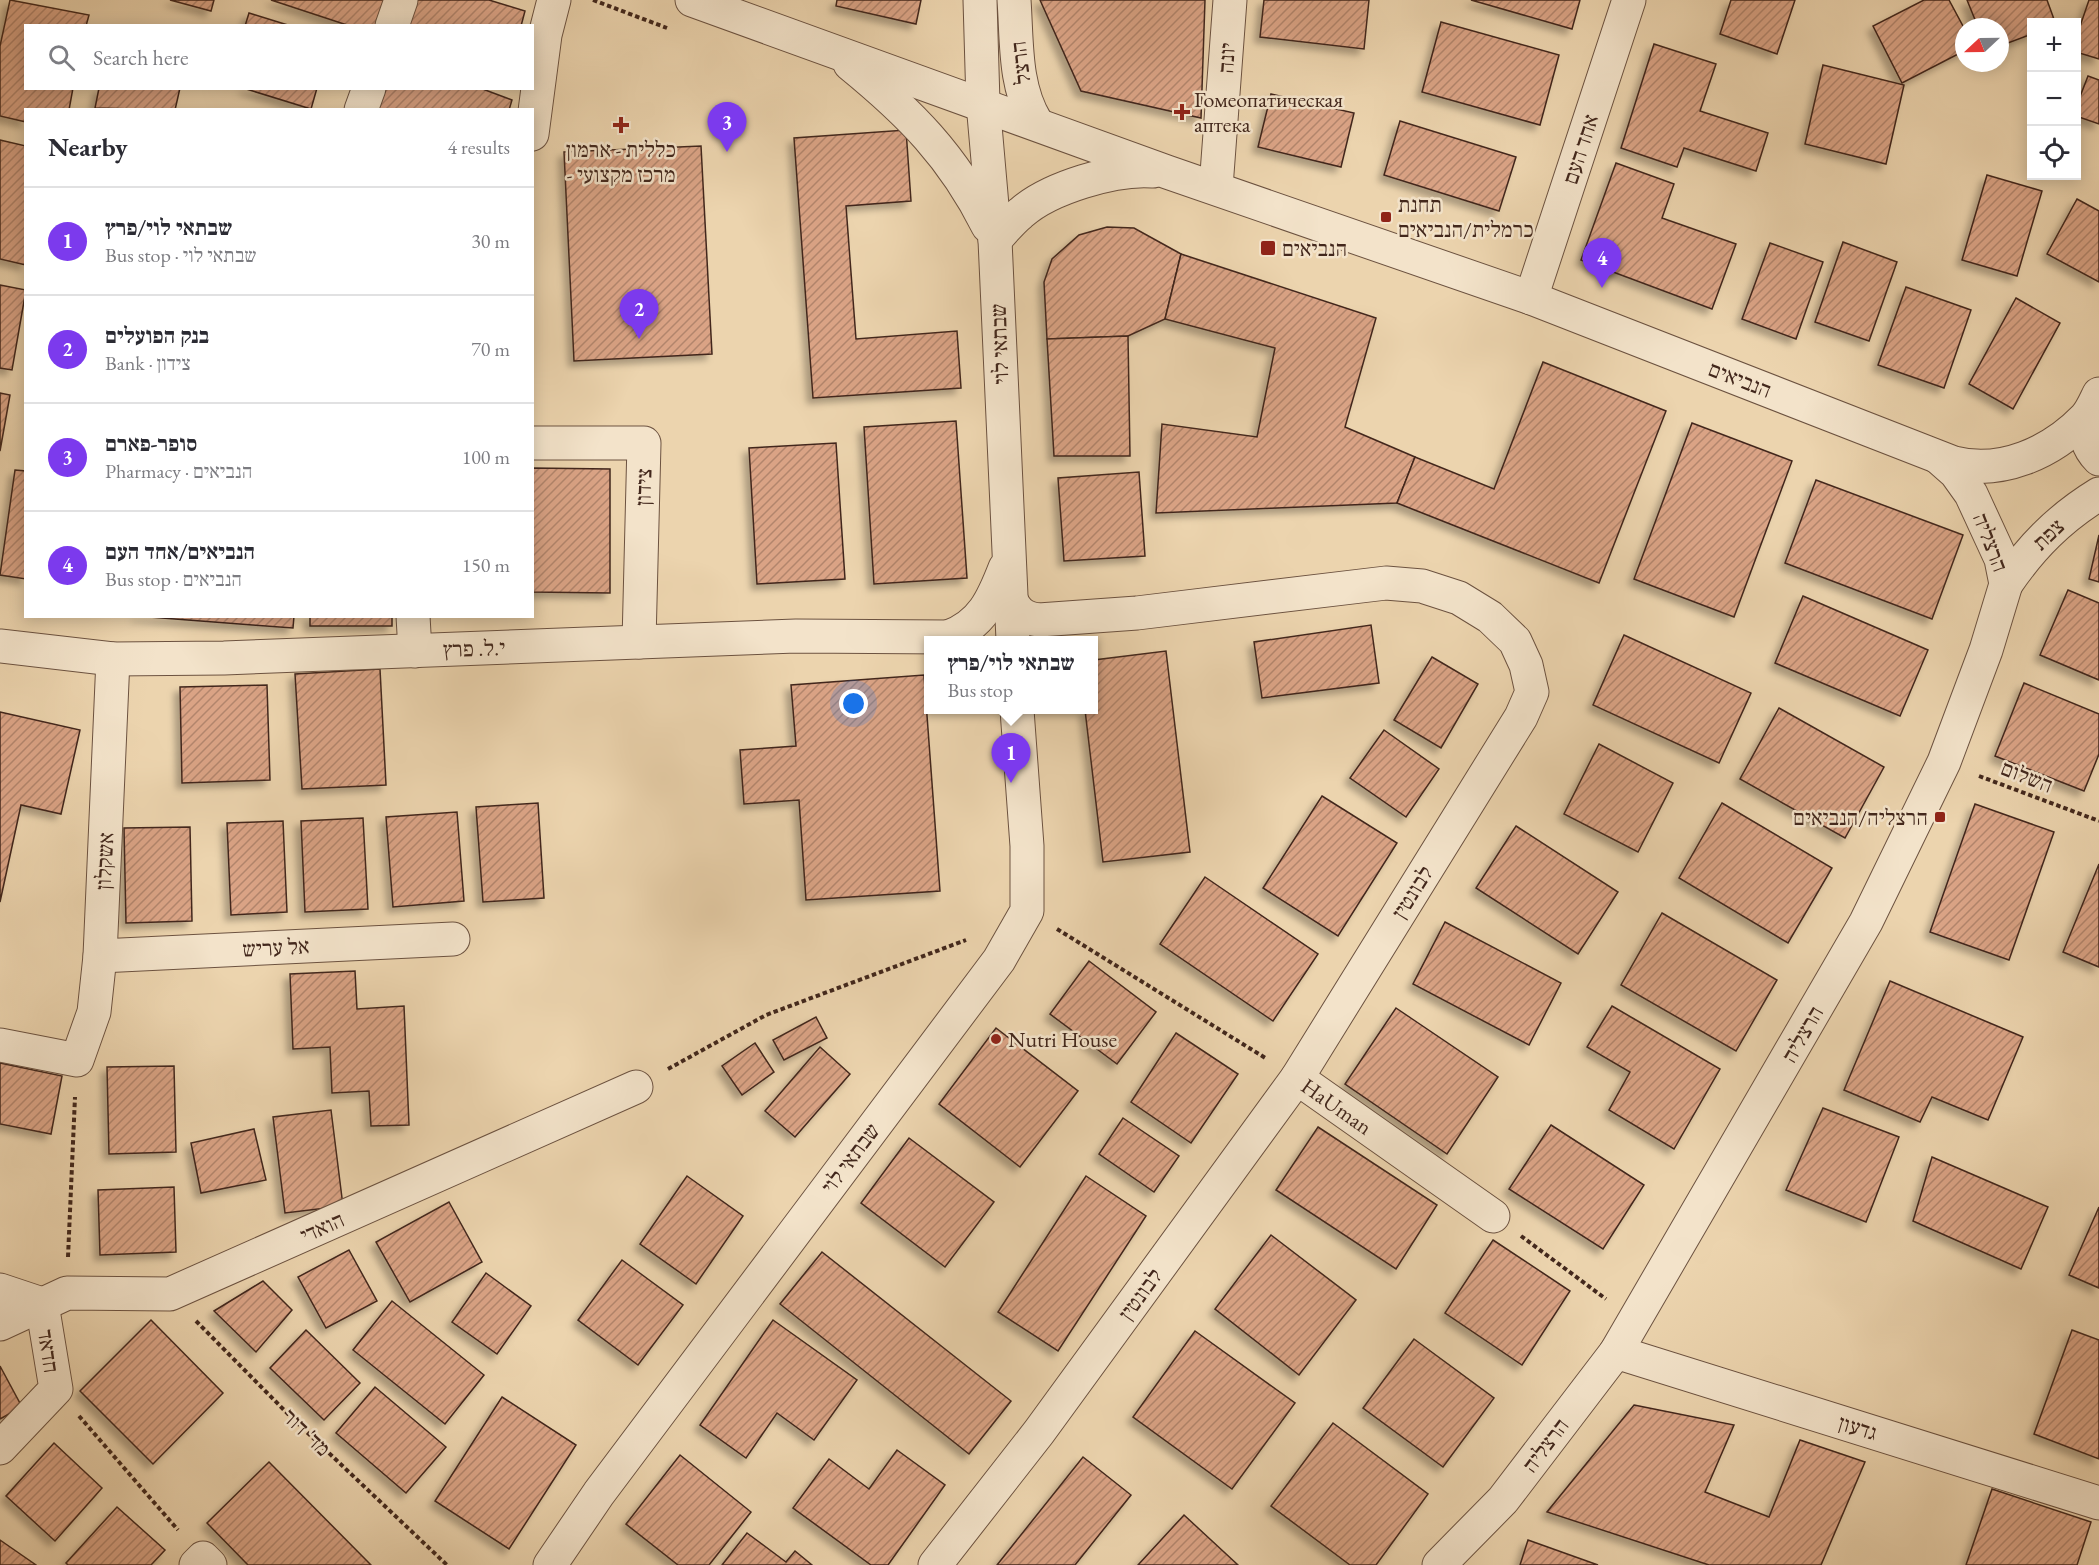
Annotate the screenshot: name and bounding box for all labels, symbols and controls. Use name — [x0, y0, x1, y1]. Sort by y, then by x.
north arrow — [1955, 18, 2009, 72]
map controls — [2027, 18, 2081, 180]
button: + — [2027, 18, 2081, 72]
search box — [24, 24, 534, 90]
street label: הרצל — [1003, 40, 1038, 86]
icon: search — [45, 41, 78, 74]
street label: יונה — [1211, 42, 1242, 74]
text: Search here — [93, 43, 188, 72]
button: − — [2027, 72, 2081, 126]
place label: Гомеопатическая аптека — [1194, 85, 1343, 139]
pin: 3 — [708, 102, 746, 152]
marker: Гомеопатическая аптека — [1175, 105, 1189, 119]
street label: אחד העם — [1556, 110, 1605, 188]
marker: כללית - ארמון - מרכז מקצועי — [612, 116, 630, 134]
button: locate — [2027, 126, 2081, 180]
text: Nearby — [48, 130, 128, 164]
text: 4 results — [447, 134, 510, 160]
place label: כללית - ארמון - מרכז מקצועי — [566, 135, 676, 189]
place label: תחנת כרמלית/הנביאים — [1398, 190, 1534, 244]
marker: תחנת כרמלית/הנביאים — [1379, 210, 1393, 224]
text: שבתאי לוי/פרץ — [105, 213, 232, 242]
text: 1 — [62, 228, 73, 254]
text: 30 m — [471, 228, 510, 254]
place label: הנביאים — [1282, 234, 1347, 263]
pin: 4 — [1582, 238, 1622, 288]
marker: הנביאים — [1259, 239, 1277, 257]
text: Bus stop · שבתאי לוי — [105, 242, 257, 268]
pin: 2 — [620, 290, 658, 339]
street label: שבתאי לוי — [984, 303, 1015, 385]
text: בנק הפועלים — [105, 321, 209, 350]
text: 2 — [62, 336, 73, 362]
text: 70 m — [471, 336, 510, 362]
text: Bank · צידון — [105, 350, 191, 376]
street label: הנביאים — [1704, 354, 1775, 405]
text: סופר-פארם — [105, 429, 197, 458]
text: 3 — [62, 444, 73, 470]
text: 100 m — [462, 444, 510, 470]
text: Pharmacy · הנביאים — [105, 458, 252, 484]
street label: צידון — [628, 468, 659, 506]
street label: הרצליה — [1966, 509, 2015, 576]
street label: צפת — [2026, 512, 2071, 557]
text: הנביאים/אחד העם — [105, 537, 255, 566]
text: 4 — [62, 552, 73, 578]
text: 150 m — [462, 552, 510, 578]
text: Bus stop · הנביאים — [105, 566, 242, 592]
street label: י.ל. פרץ — [442, 633, 506, 664]
popup — [924, 636, 1098, 714]
text: שבתאי לוי/פרץ — [947, 648, 1075, 677]
text: Bus stop — [947, 677, 1013, 703]
your location — [839, 689, 868, 718]
pin: 1 — [992, 734, 1030, 783]
street label: השלום — [1997, 753, 2057, 800]
place label: הרצליה/הנביאים — [1793, 803, 1928, 832]
marker: הרצליה/הנביאים — [1933, 810, 1947, 824]
street label: אשקלון — [89, 831, 120, 891]
street label: לבונטין — [1385, 860, 1440, 924]
street label: אל עריש — [242, 931, 310, 964]
street label: הרצליה — [1775, 1001, 1830, 1068]
place label: Nutri House — [1008, 1025, 1117, 1054]
marker: Nutri House — [989, 1032, 1003, 1046]
street label: HaUman — [1295, 1071, 1378, 1142]
street label: שבתאי לוי — [814, 1117, 886, 1199]
street label: הואדי — [296, 1205, 349, 1250]
street label: לבונטין — [1112, 1263, 1169, 1326]
street label: חדאד — [31, 1327, 66, 1375]
street label: מד' דור — [276, 1402, 337, 1463]
street label: גדעון — [1835, 1408, 1881, 1447]
street label: הרצליה — [1515, 1412, 1575, 1478]

